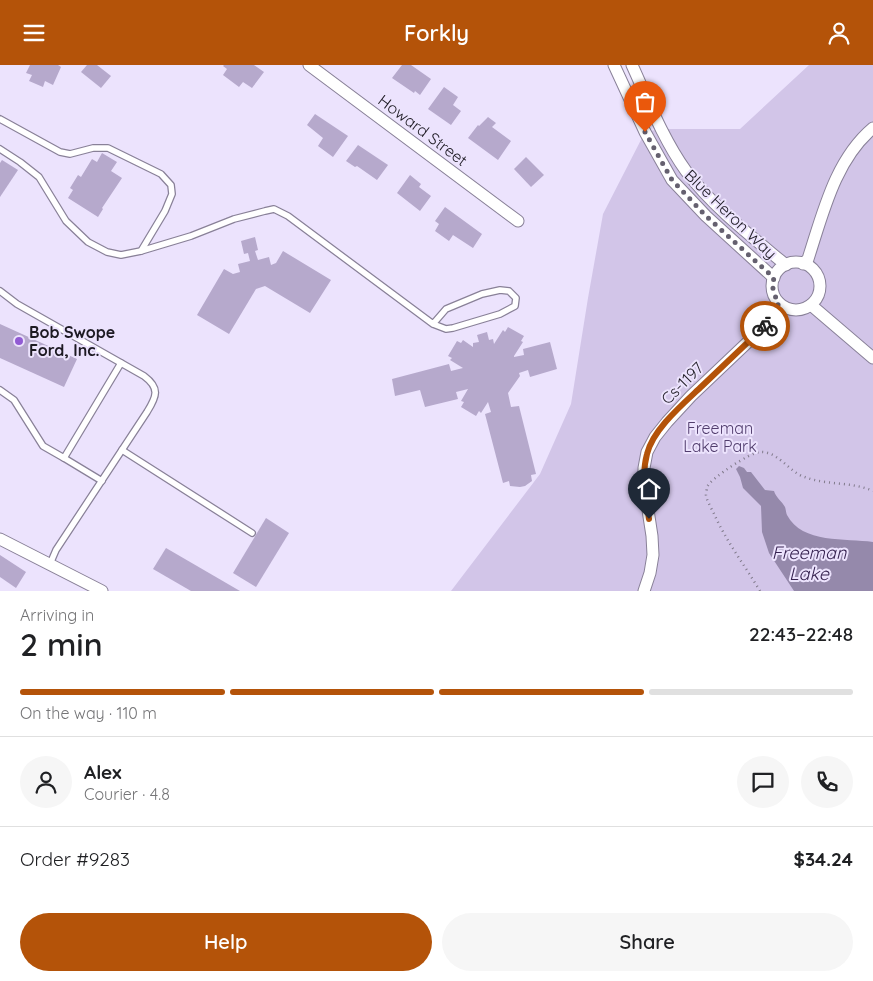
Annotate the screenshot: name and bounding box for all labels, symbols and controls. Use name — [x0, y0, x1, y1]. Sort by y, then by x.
icon: menu — [20, 19, 48, 47]
text: Forkly — [404, 19, 469, 47]
icon: person — [825, 19, 853, 47]
pin — [624, 81, 666, 132]
icon: bag — [631, 88, 659, 116]
street label: Howard Street — [374, 90, 472, 170]
street label: Blue Heron Way — [681, 165, 781, 263]
courier — [740, 301, 790, 351]
icon: bike — [751, 312, 779, 340]
place label: Bob Swope Ford, Inc. — [29, 322, 115, 360]
marker: Bob Swope Ford, Inc. — [13, 335, 25, 347]
street label: Cs-1197 — [657, 358, 707, 408]
park label: Freeman Lake Park — [683, 418, 757, 456]
pin — [628, 468, 670, 519]
icon: home — [635, 475, 663, 503]
water label: Freeman Lake — [772, 541, 847, 585]
text: Arriving in — [20, 605, 94, 625]
text: 22:43–22:48 — [749, 622, 853, 646]
text: 2 min — [20, 624, 103, 664]
text: On the way · 110 m — [20, 703, 157, 723]
button: person — [20, 756, 72, 808]
button: chat — [737, 756, 789, 808]
button: phone — [801, 756, 853, 808]
text: Alex — [84, 760, 122, 784]
text: Courier · 4.8 — [84, 784, 170, 804]
text: Order #9283 — [20, 847, 130, 871]
text: $34.24 — [794, 847, 853, 871]
button: Help — [20, 913, 432, 971]
button: Share — [442, 913, 853, 971]

